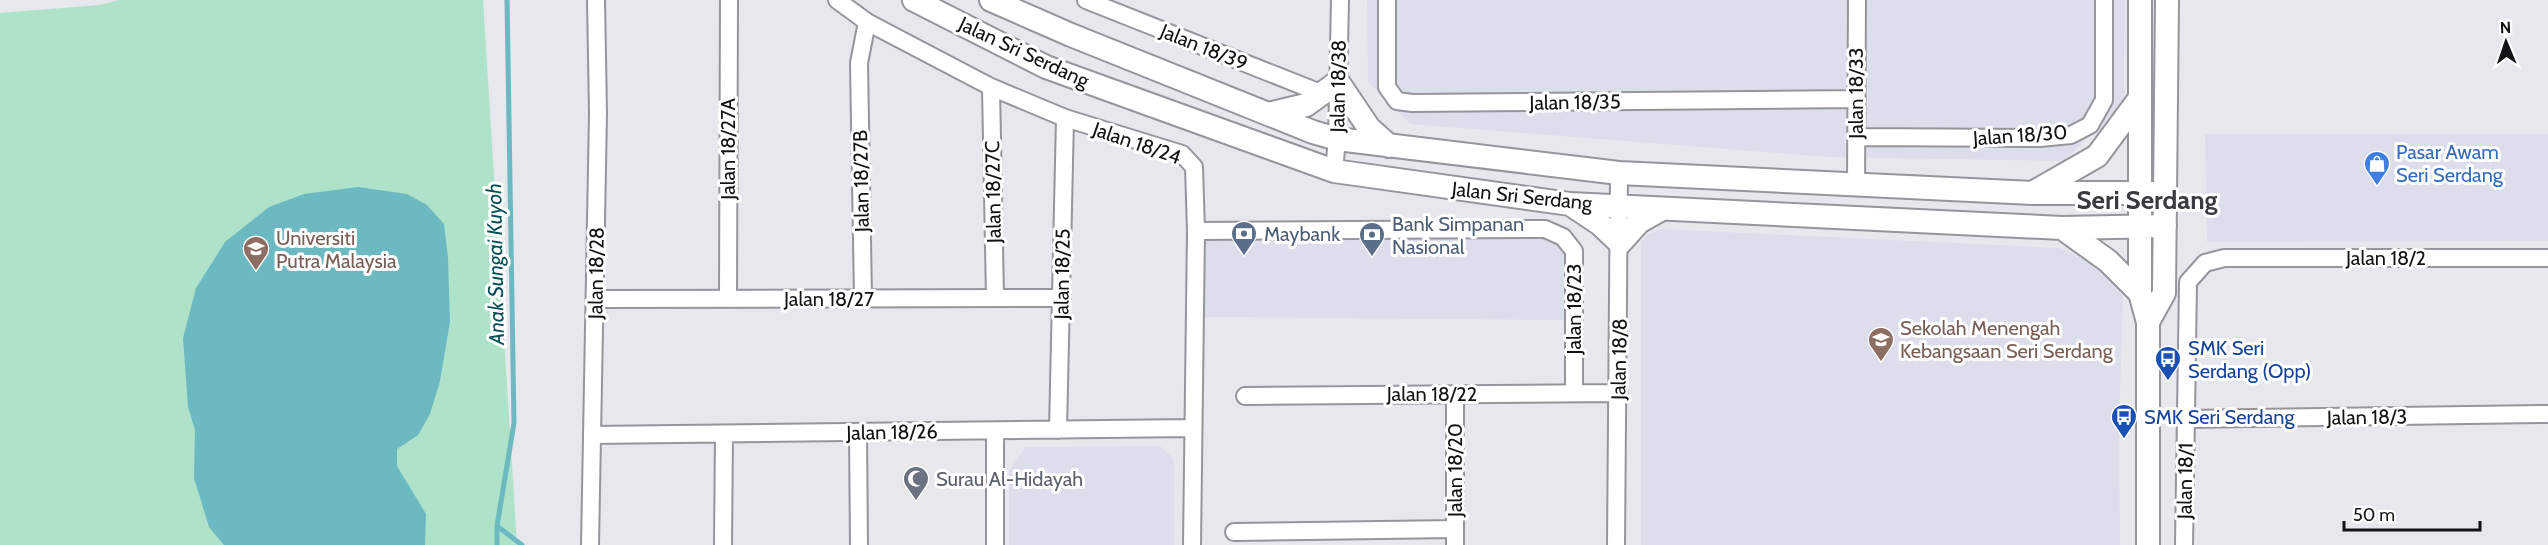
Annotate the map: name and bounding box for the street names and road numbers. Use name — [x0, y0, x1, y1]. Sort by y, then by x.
street label: Jalan Sri Serdang — [954, 11, 1094, 93]
street label: Jalan 18/39 — [1156, 18, 1251, 75]
street label: Jalan 18/38 — [1325, 40, 1351, 133]
street label: Jalan 18/33 — [1844, 47, 1868, 140]
street label: Jalan 18/35 — [1528, 89, 1621, 115]
street label: Jalan 18/27A — [716, 98, 740, 201]
street label: Jalan 18/24 — [1089, 116, 1185, 169]
street label: Jalan 18/30 — [1971, 120, 2068, 150]
street label: Jalan 18/27B — [848, 130, 874, 233]
street label: Jalan 18/27C — [980, 141, 1006, 244]
street label: Jalan Sri Serdang — [1450, 177, 1594, 215]
street label: Jalan 18/28 — [583, 227, 609, 320]
street label: Jalan 18/25 — [1049, 228, 1075, 321]
street label: Jalan 18/2 — [2345, 246, 2426, 270]
street label: Jalan 18/23 — [1562, 264, 1586, 355]
street label: Jalan 18/27 — [783, 287, 874, 311]
street label: Jalan 18/8 — [1606, 318, 1632, 401]
street label: Jalan 18/22 — [1386, 382, 1477, 406]
street label: Jalan 18/3 — [2326, 404, 2407, 430]
street label: Jalan 18/26 — [845, 419, 938, 445]
street label: Jalan 18/20 — [1443, 423, 1467, 518]
street label: Jalan 18/1 — [2172, 443, 2198, 520]

